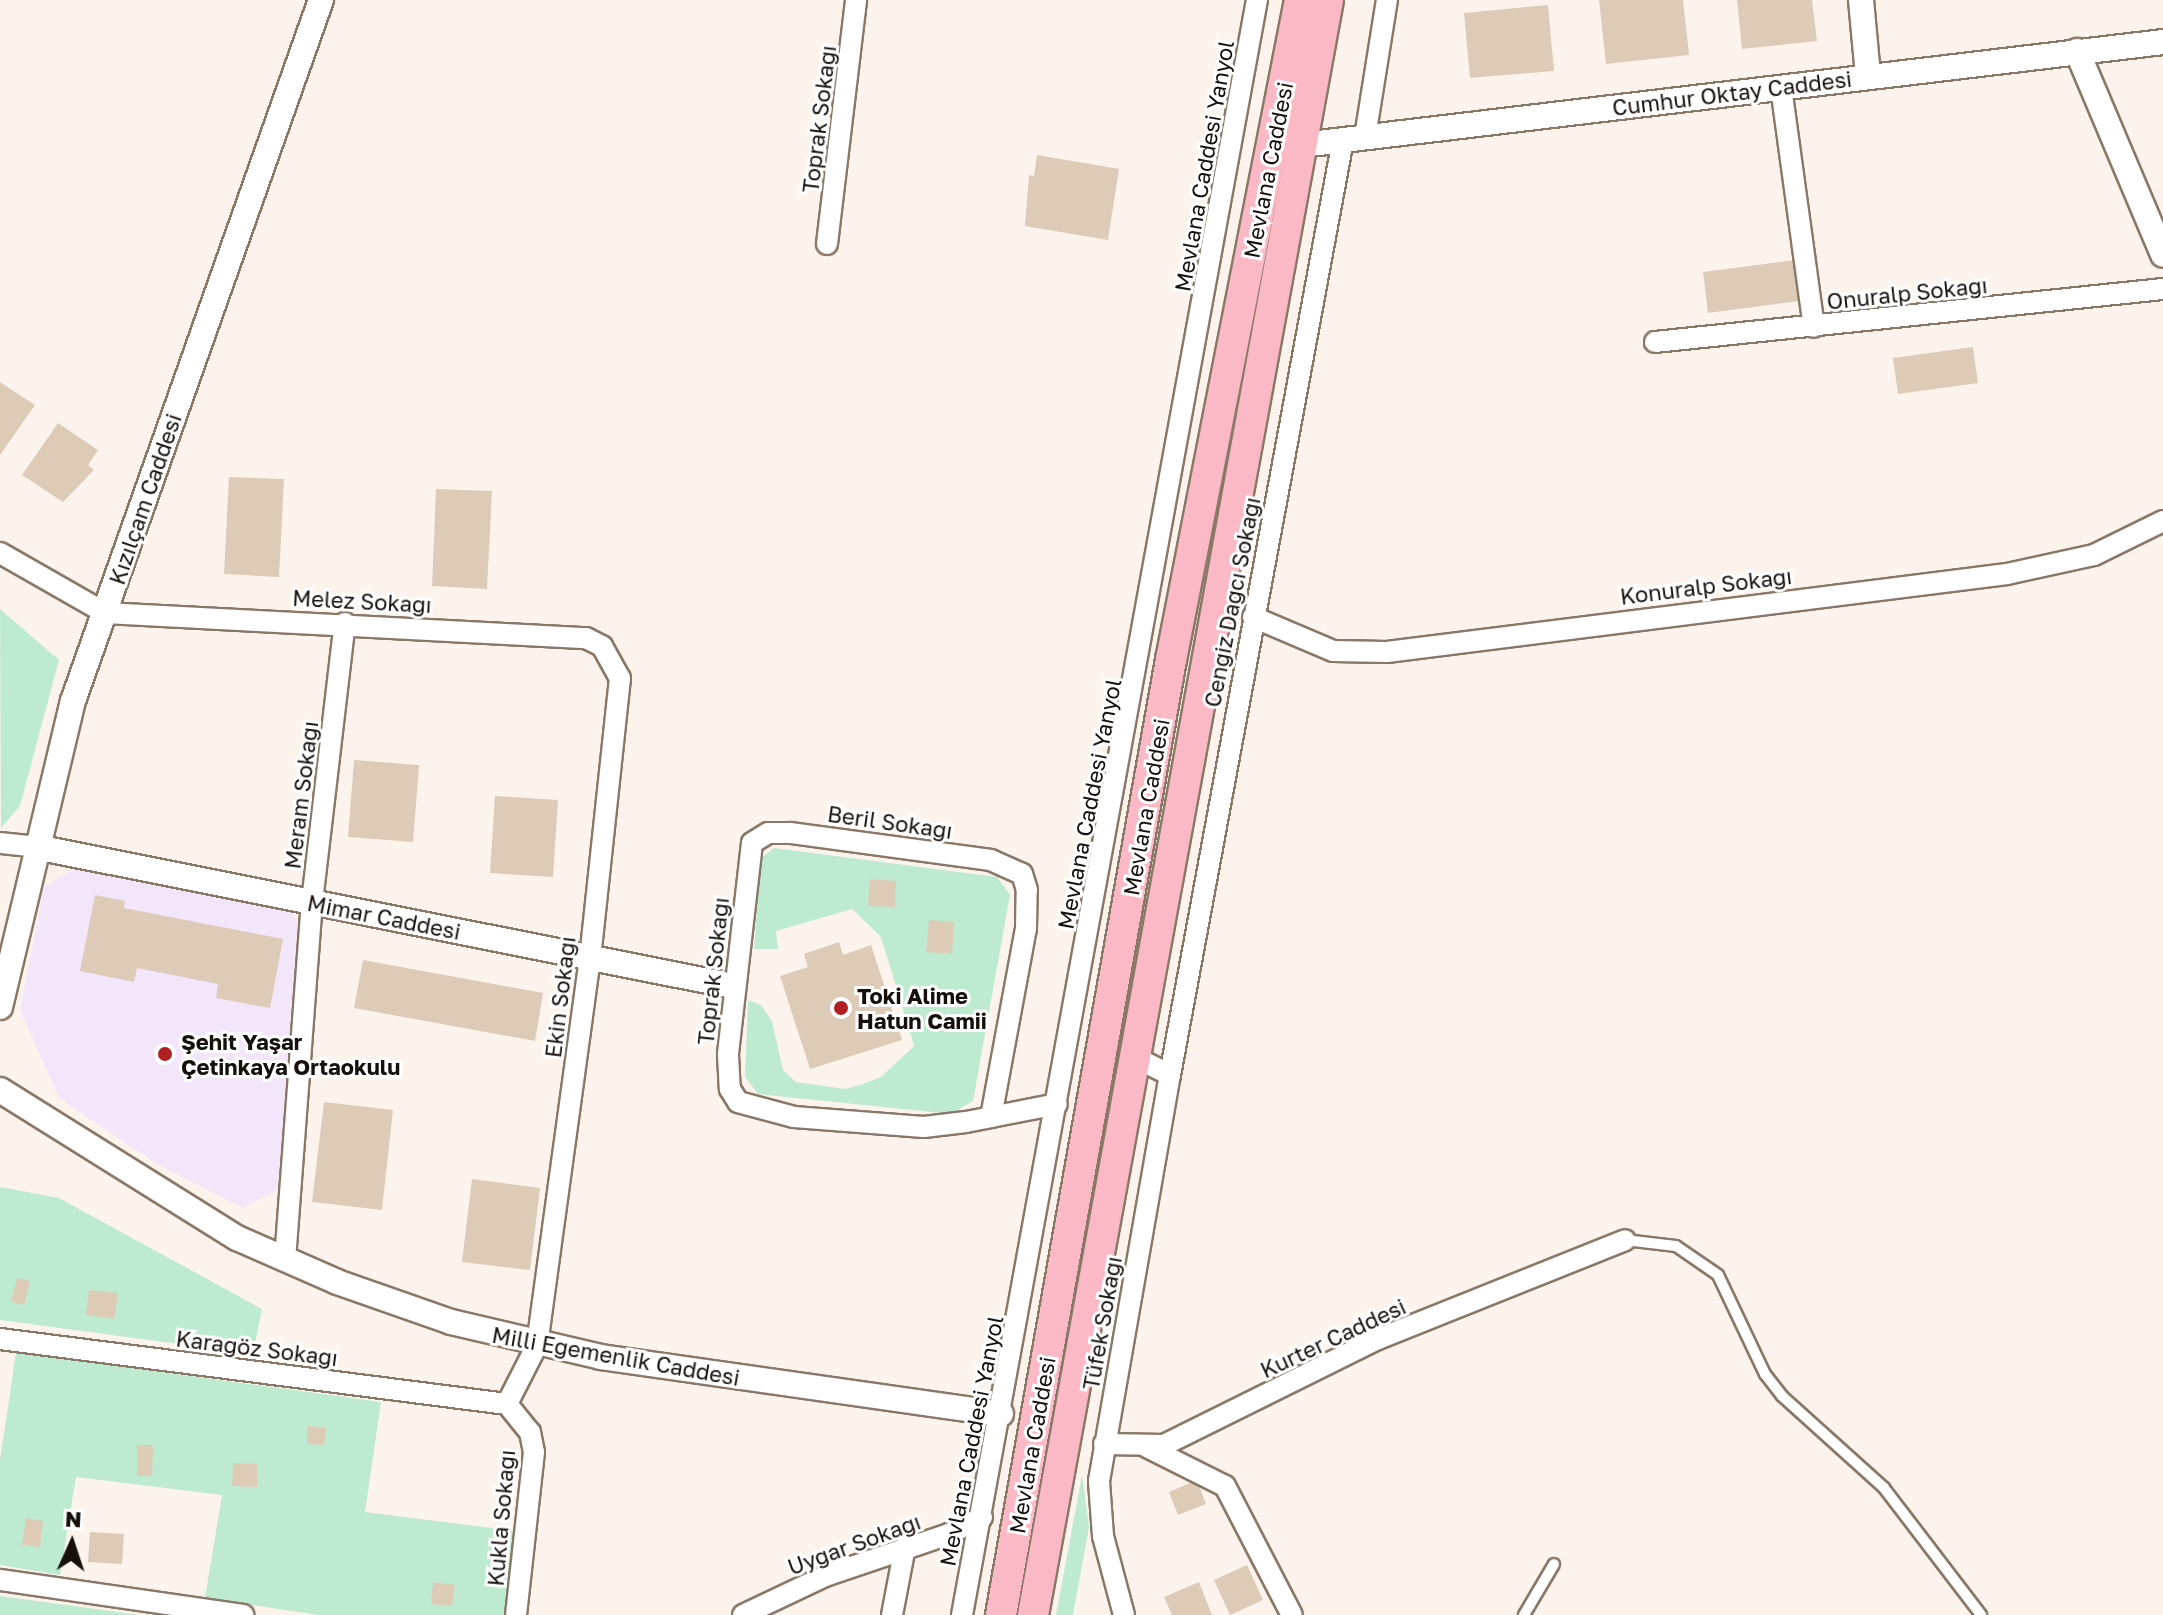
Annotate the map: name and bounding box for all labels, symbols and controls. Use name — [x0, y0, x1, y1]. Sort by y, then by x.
street label: Mevlana Caddesi Yanyol — [1169, 38, 1239, 294]
street label: Toprak Sokağı — [797, 44, 841, 194]
street label: Cumhur Oktay Caddesi — [1611, 65, 1853, 121]
street label: Mevlana Caddesi — [1238, 80, 1298, 260]
street label: Onuralp Sokağı — [1825, 271, 1989, 315]
street label: Kızılçam Caddesi — [103, 410, 187, 588]
street label: Cengiz Dağcı Sokağı — [1199, 495, 1265, 709]
street label: Konuralp Sokağı — [1619, 562, 1793, 610]
street label: Melez Sokağı — [292, 584, 432, 618]
street label: Mevlana Caddesi Yanyol — [1052, 676, 1126, 932]
street label: Mevlana Caddesi — [1117, 716, 1175, 898]
street label: Meram Sokağı — [279, 720, 323, 870]
street label: Beril Sokağı — [826, 800, 954, 844]
street label: Mimar Caddesi — [305, 889, 463, 945]
street label: Toprak Sokağı — [692, 896, 734, 1046]
street label: Ekin Sokağı — [539, 935, 581, 1059]
place label: Toki Alime Hatun Camii — [857, 982, 987, 1034]
marker: Toki Alime Hatun Camii — [832, 999, 850, 1017]
place label: Şehit Yaşar Çetinkaya Ortaokulu — [181, 1028, 400, 1080]
marker: Şehit Yaşar Çetinkaya Ortaokulu — [156, 1045, 174, 1063]
street label: Tüfek Sokağı — [1077, 1254, 1127, 1392]
street label: Kurter Caddesi — [1256, 1293, 1410, 1383]
street label: Mevlana Caddesi Yanyol — [934, 1313, 1008, 1569]
street label: Milli Egemenlik Caddesi — [490, 1321, 742, 1391]
street label: Karagöz Sokağı — [175, 1325, 339, 1371]
street label: Mevlana Caddesi — [1003, 1354, 1061, 1536]
street label: Kukla Sokağı — [482, 1449, 520, 1587]
north arrow — [32, 1503, 112, 1583]
text: N — [64, 1505, 82, 1532]
street label: Uygar Sokağı — [784, 1508, 924, 1580]

